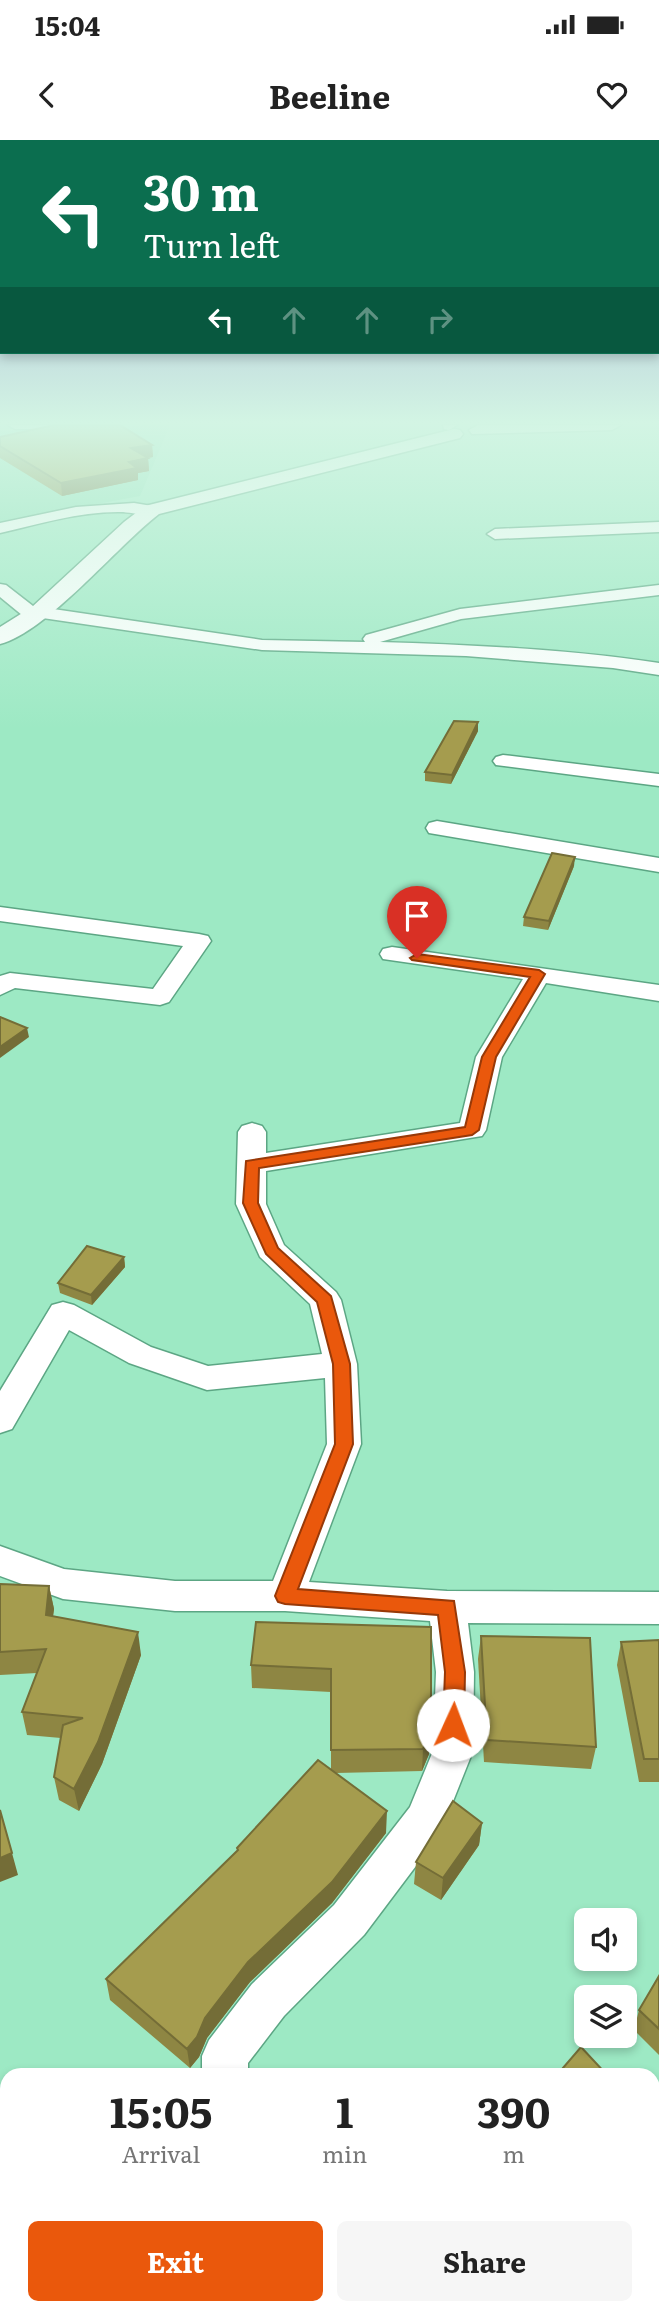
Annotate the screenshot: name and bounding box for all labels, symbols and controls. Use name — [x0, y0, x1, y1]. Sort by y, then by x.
text: 15:04 — [35, 5, 100, 44]
text: Beeline — [269, 71, 390, 119]
icon: back — [28, 76, 66, 114]
icon: heart — [593, 76, 631, 114]
text: 30 m — [143, 153, 259, 226]
icon: left — [28, 168, 119, 259]
text: Turn left — [143, 220, 280, 268]
icon: left — [202, 301, 240, 339]
icon: ahead — [275, 301, 313, 339]
icon: ahead — [348, 301, 386, 339]
icon: right — [421, 301, 459, 339]
pin — [387, 886, 447, 958]
icon: arrive — [398, 897, 436, 935]
position arrow — [416, 1688, 490, 1762]
map controls — [574, 1908, 637, 2048]
button: sound — [574, 1908, 637, 1971]
button: layers — [574, 1985, 637, 2048]
text: 15:05 — [110, 2079, 212, 2141]
text: 1 — [336, 2079, 353, 2141]
text: 390 — [477, 2079, 550, 2141]
text: Arrival — [122, 2136, 200, 2170]
text: min — [322, 2136, 367, 2170]
text: m — [502, 2136, 525, 2170]
button: Exit — [28, 2221, 323, 2301]
button: Share — [337, 2221, 632, 2301]

